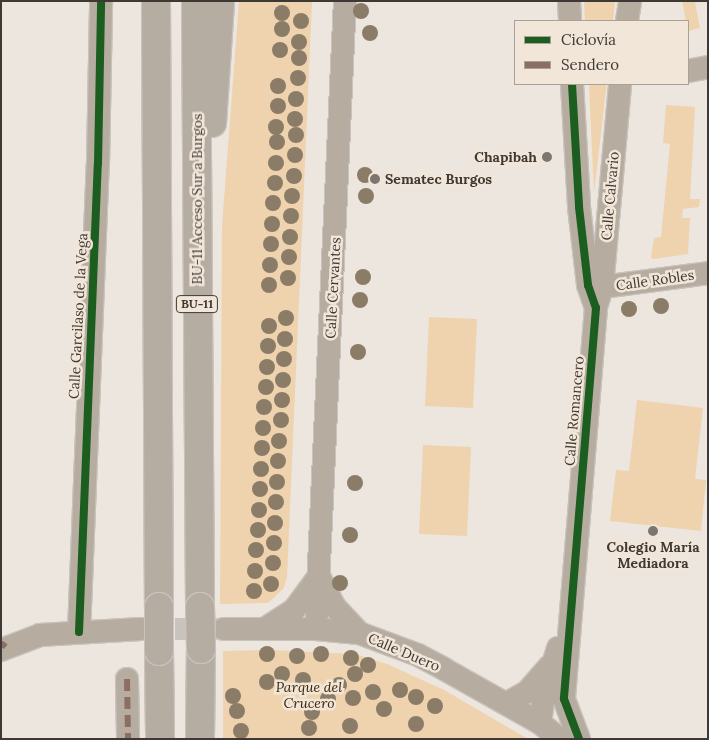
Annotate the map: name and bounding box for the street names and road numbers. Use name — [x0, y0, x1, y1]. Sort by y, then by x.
street label: BU-11 Acceso Sur a Burgos — [189, 114, 205, 284]
street label: Calle Calvario — [598, 151, 622, 241]
street label: Calle Garcilaso de la Vega — [65, 233, 91, 399]
street label: Calle Cervantes — [322, 237, 344, 339]
street label: Calle Robles — [615, 266, 695, 294]
road number: BU-11 — [176, 294, 218, 314]
street label: Calle Romancero — [561, 355, 587, 467]
street label: Calle Duero — [366, 629, 442, 675]

